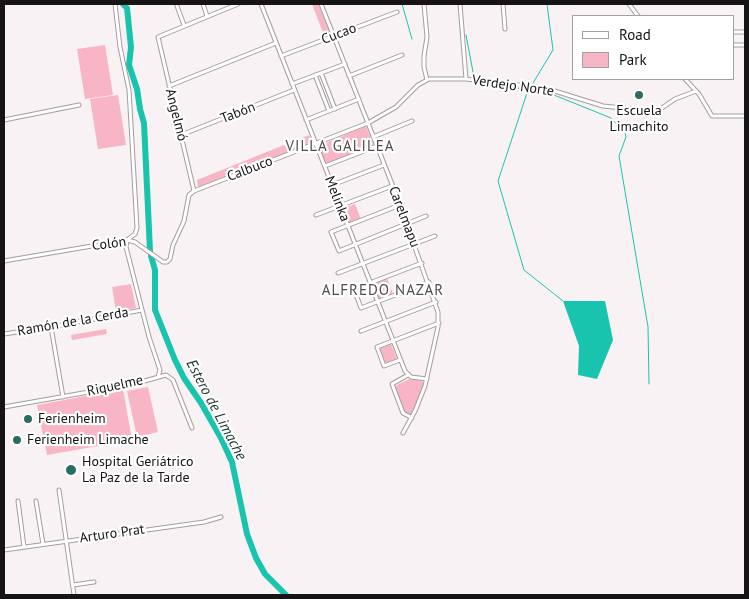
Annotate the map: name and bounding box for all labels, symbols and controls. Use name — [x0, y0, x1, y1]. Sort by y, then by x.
legend — [572, 15, 734, 80]
street label: Cucao — [319, 20, 359, 48]
text: Road — [619, 25, 651, 44]
text: Park — [619, 50, 647, 69]
street label: Verdejo Norte — [471, 72, 555, 100]
street label: Angelmó — [161, 87, 191, 143]
marker: Escuela Limachito — [633, 89, 645, 101]
street label: Tabón — [218, 99, 258, 127]
place label: Escuela Limachito — [609, 103, 669, 136]
district label: VILLA GALILEA — [284, 138, 396, 156]
street label: Calbuco — [225, 153, 275, 185]
street label: Melinka — [321, 174, 353, 224]
street label: Carelmapu — [385, 184, 423, 250]
street label: Colón — [91, 234, 127, 254]
district label: ALFREDO NAZAR — [320, 282, 446, 300]
street label: Ramón de la Cerda — [16, 304, 130, 340]
water label: Estero de Limache — [182, 357, 250, 463]
street label: Riquelme — [85, 372, 145, 400]
place label: Ferienheim — [38, 411, 106, 427]
marker: Ferienheim — [22, 413, 34, 425]
place label: Ferienheim Limache — [27, 432, 149, 448]
marker: Ferienheim Limache — [11, 434, 23, 446]
place label: Hospital Geriátrico La Paz de la Tarde — [82, 454, 194, 487]
marker: Hospital Geriátrico La Paz de la Tarde — [64, 463, 78, 477]
street label: Arturo Prat — [78, 521, 146, 547]

